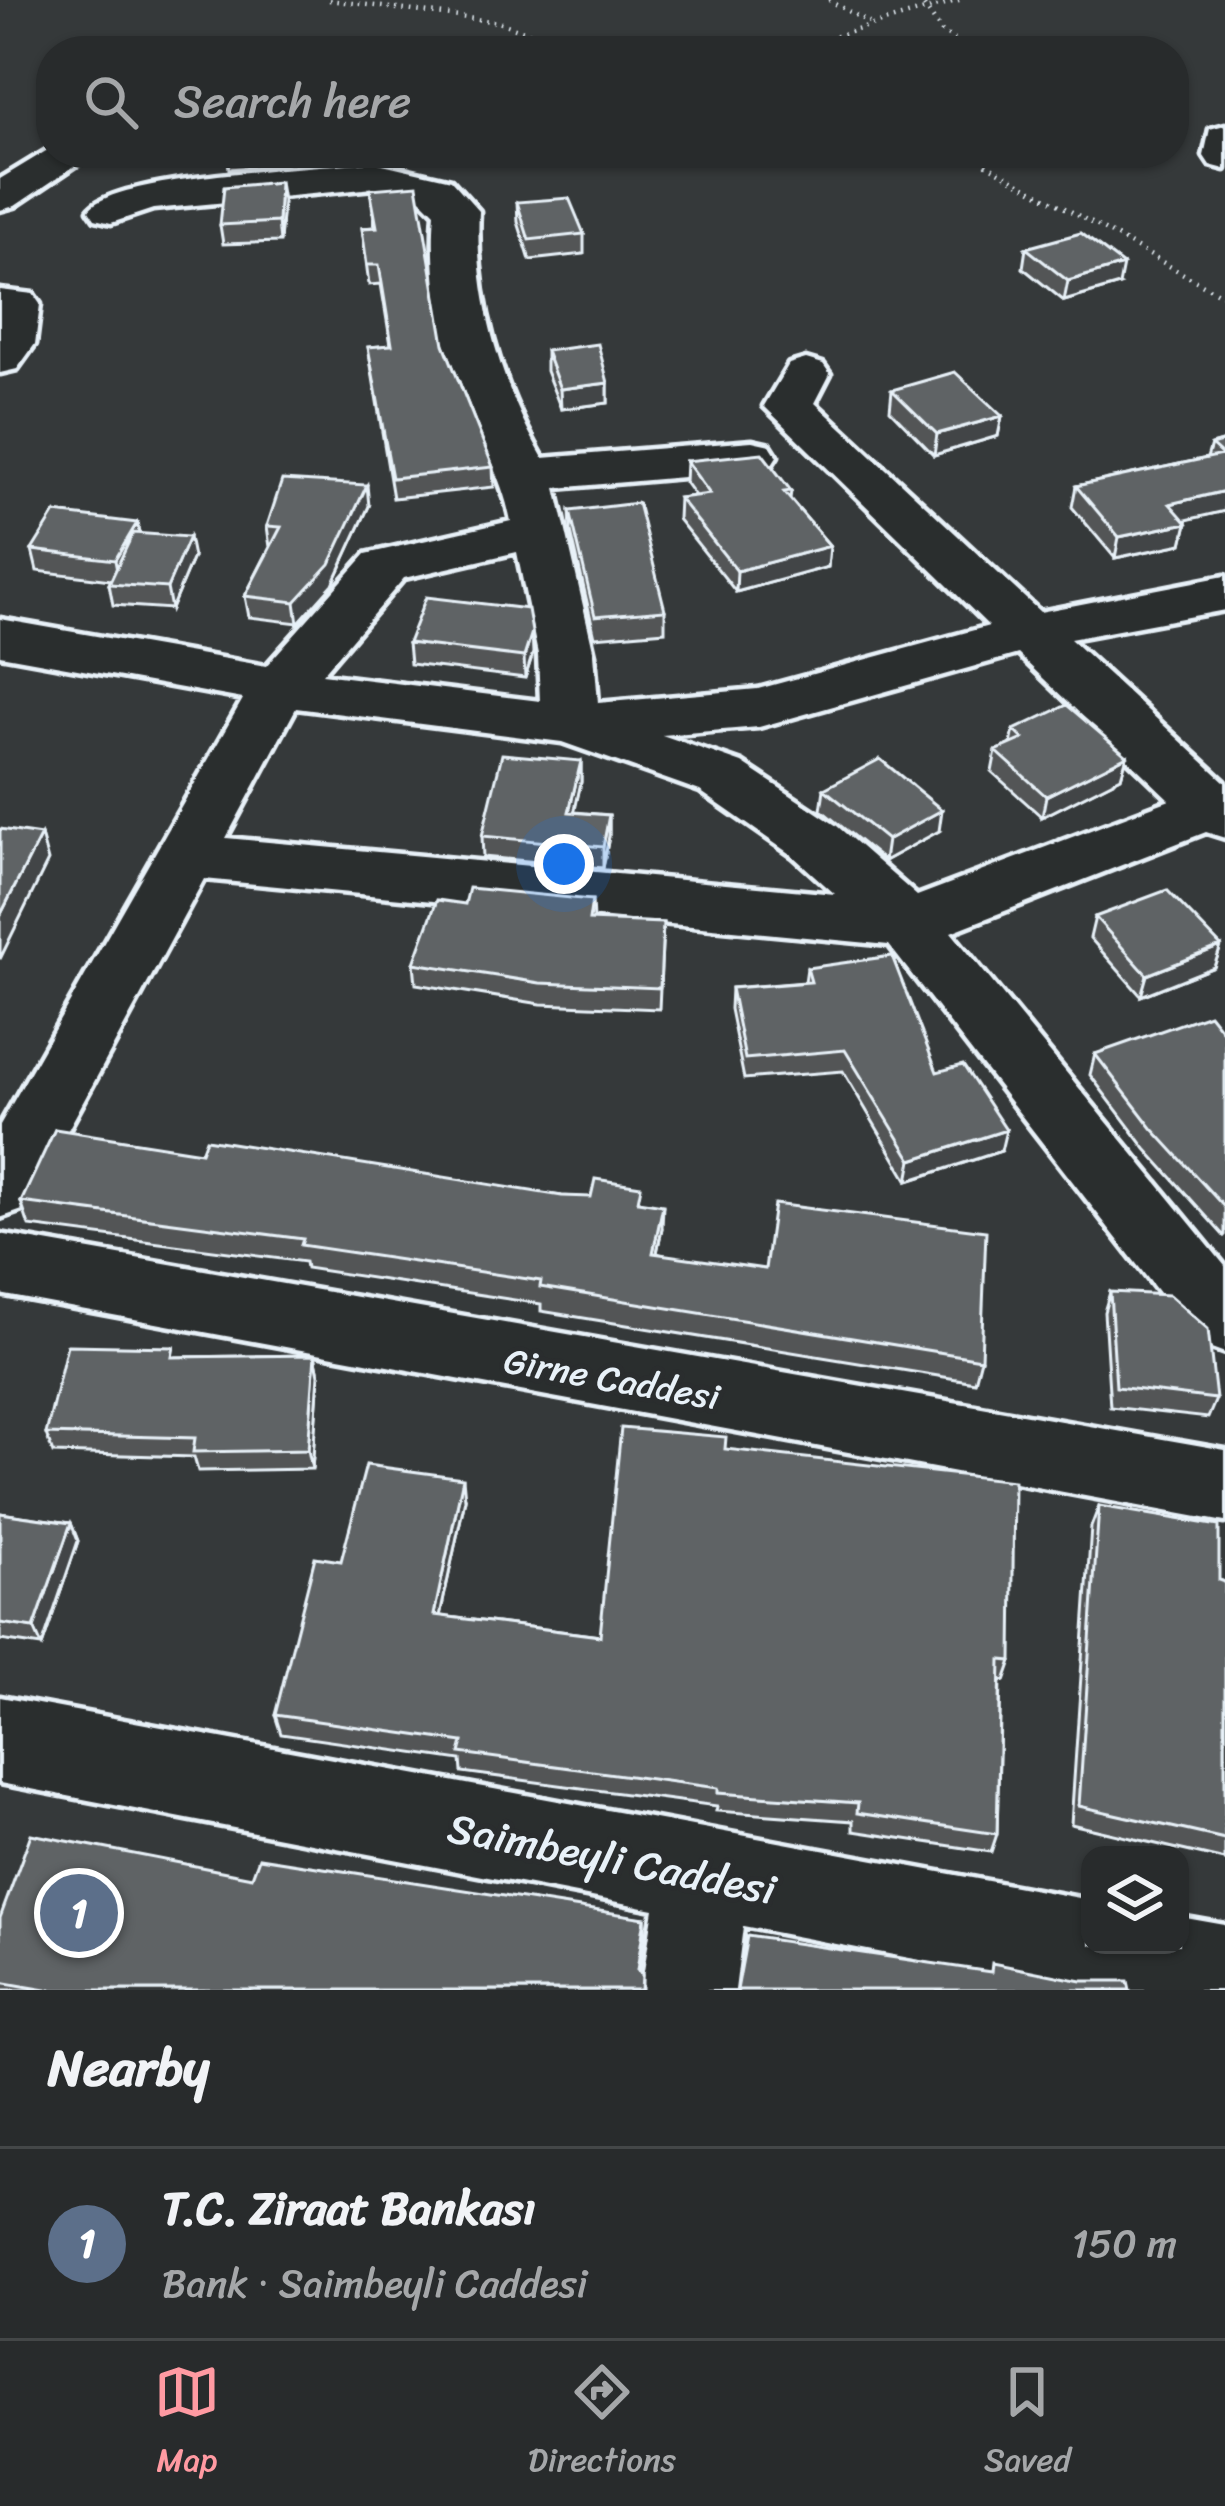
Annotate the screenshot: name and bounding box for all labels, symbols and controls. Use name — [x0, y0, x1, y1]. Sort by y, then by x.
search box — [36, 36, 1189, 168]
text: Search here — [174, 62, 411, 142]
icon: search — [78, 69, 144, 135]
your location — [534, 834, 594, 894]
street label: Girne Caddesi — [499, 1329, 726, 1430]
street label: Saimbeyli Caddesi — [441, 1791, 784, 1927]
map controls — [1081, 1846, 1189, 1954]
button: layers — [1081, 1846, 1189, 1954]
pin: 1 — [40, 1868, 118, 1958]
text: Nearby — [48, 2023, 209, 2113]
text: T.C. Ziraat Bankası — [162, 2169, 536, 2249]
text: 1 — [79, 2209, 95, 2278]
text: 150 m — [1072, 2209, 1177, 2278]
text: Bank · Saimbeyli Caddesi — [162, 2249, 588, 2318]
tab: Map — [154, 2359, 220, 2489]
tab: Directions — [528, 2359, 676, 2489]
tab: Saved — [984, 2359, 1071, 2489]

